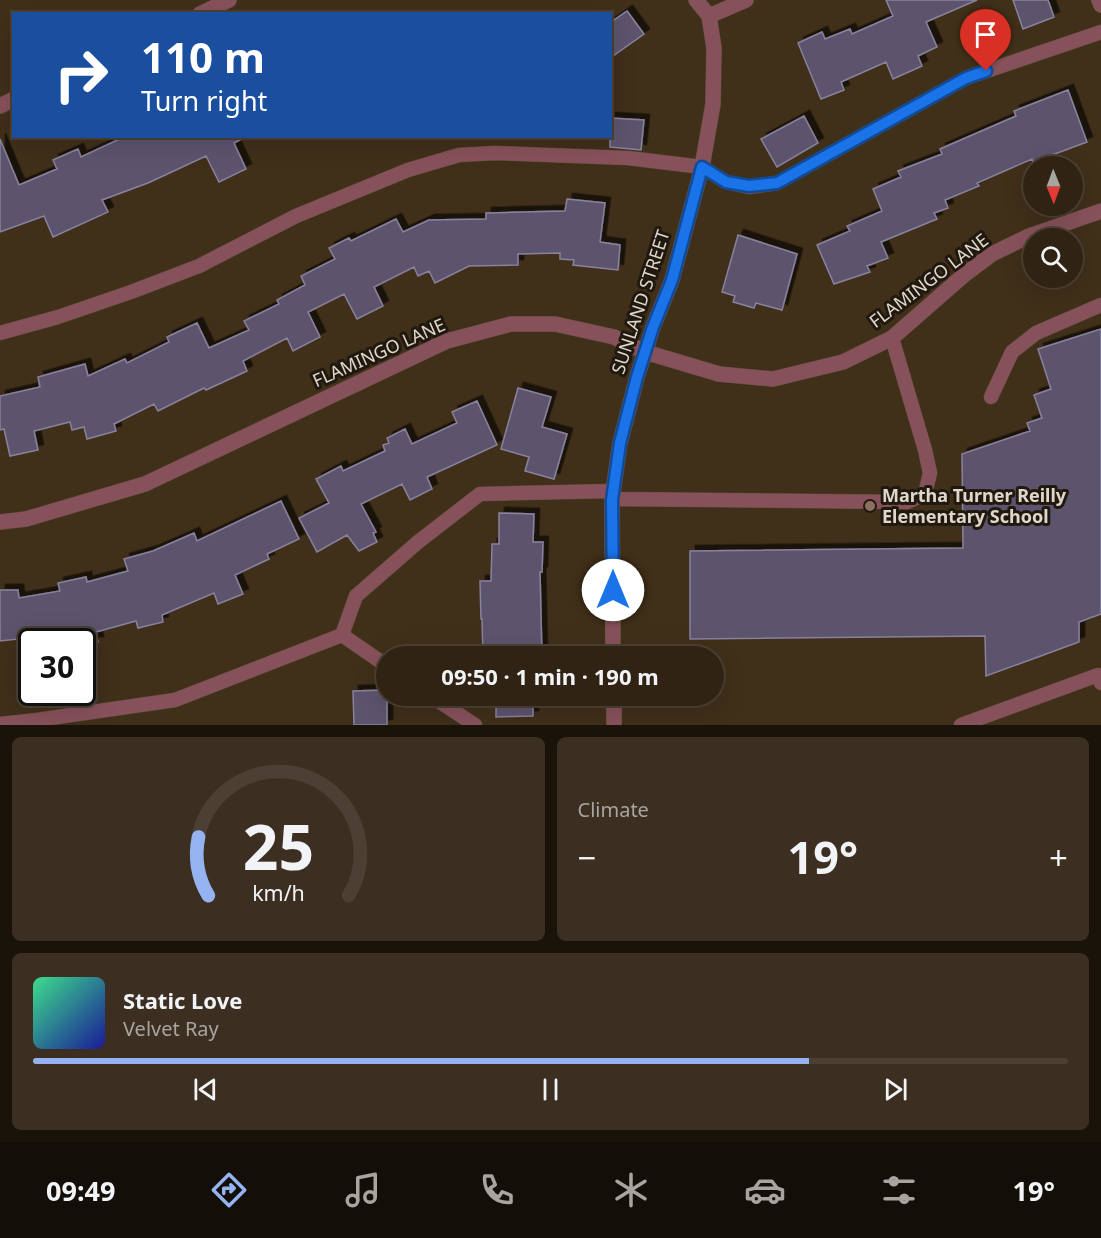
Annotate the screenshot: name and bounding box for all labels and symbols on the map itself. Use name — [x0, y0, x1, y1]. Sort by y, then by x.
pin — [960, 9, 1011, 71]
north arrow — [1023, 156, 1083, 216]
street label: SUNLAND STREET — [605, 227, 675, 377]
street label: FLAMINGO LANE — [864, 228, 993, 333]
street label: FLAMINGO LANE — [308, 312, 449, 392]
place label: Martha Turner Reilly Elementary School — [882, 483, 1067, 528]
marker: Martha Turner Reilly Elementary School — [863, 499, 877, 513]
position arrow — [581, 558, 645, 622]
speed limit sign: 30 — [18, 628, 96, 706]

